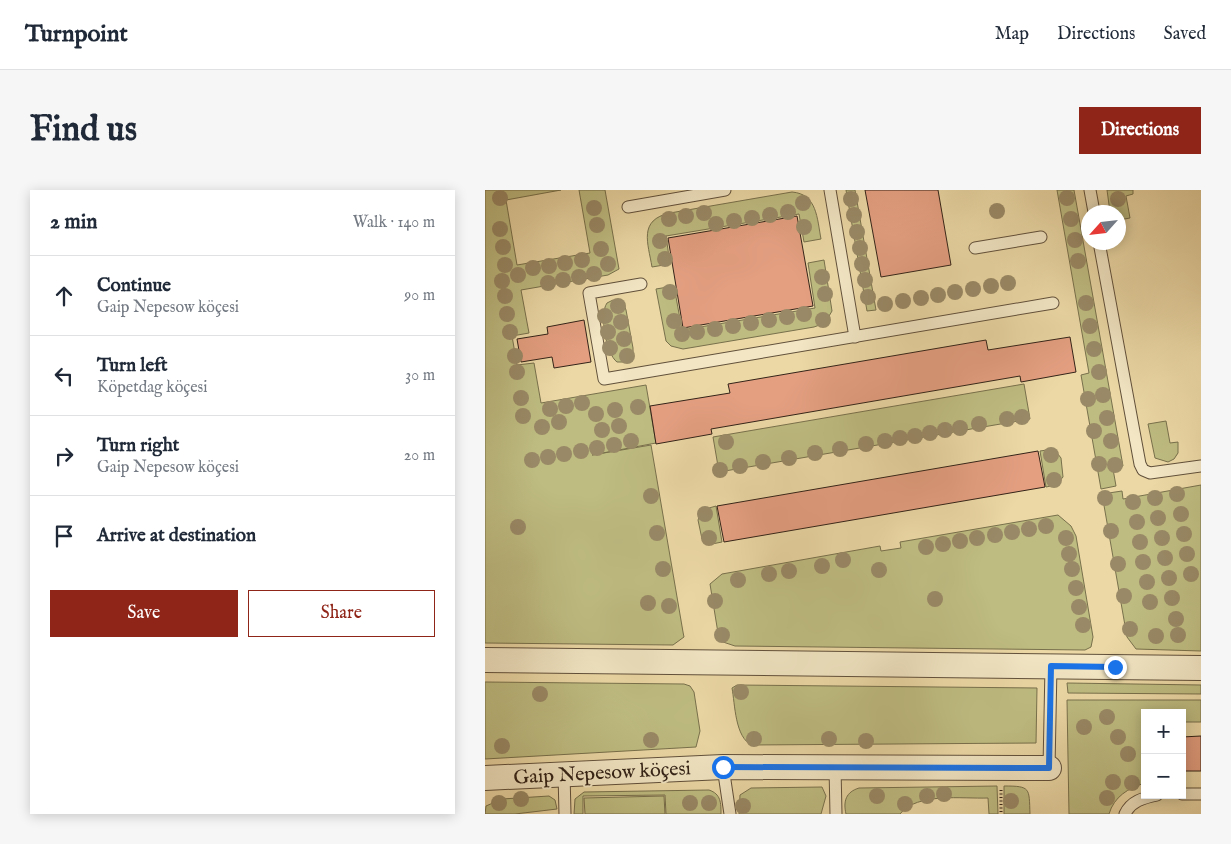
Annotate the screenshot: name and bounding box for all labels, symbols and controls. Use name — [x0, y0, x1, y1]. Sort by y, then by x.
text: Turnpoint — [25, 19, 128, 50]
text: Map — [995, 23, 1029, 46]
text: Directions — [1057, 23, 1135, 46]
text: Saved — [1163, 23, 1206, 46]
button: Directions — [1079, 107, 1201, 154]
text: Find us — [30, 108, 137, 153]
north arrow — [1081, 205, 1126, 250]
text: 2 min — [50, 209, 97, 236]
text: Walk · 140 m — [353, 213, 435, 233]
text: Continue — [97, 274, 171, 298]
icon: ahead — [50, 282, 78, 310]
text: 90 m — [404, 286, 435, 306]
text: Gaip Nepesow köçesi — [97, 298, 239, 318]
text: Turn left — [97, 354, 168, 378]
icon: left — [50, 362, 78, 390]
text: 30 m — [405, 366, 435, 386]
text: Köpetdag köçesi — [97, 378, 207, 398]
text: Turn right — [97, 434, 179, 458]
icon: right — [50, 442, 78, 470]
text: 20 m — [404, 446, 435, 466]
text: Gaip Nepesow köçesi — [97, 458, 239, 478]
icon: arrive — [50, 522, 78, 550]
text: Arrive at destination — [97, 524, 256, 548]
button: Save — [50, 590, 238, 637]
button: Share — [248, 590, 435, 637]
route end — [1104, 656, 1127, 679]
map controls — [1141, 709, 1186, 799]
button: + — [1141, 709, 1186, 754]
button: − — [1141, 754, 1186, 799]
street label: Gaip Nepesow köçesi — [513, 756, 691, 791]
route start — [712, 756, 735, 779]

